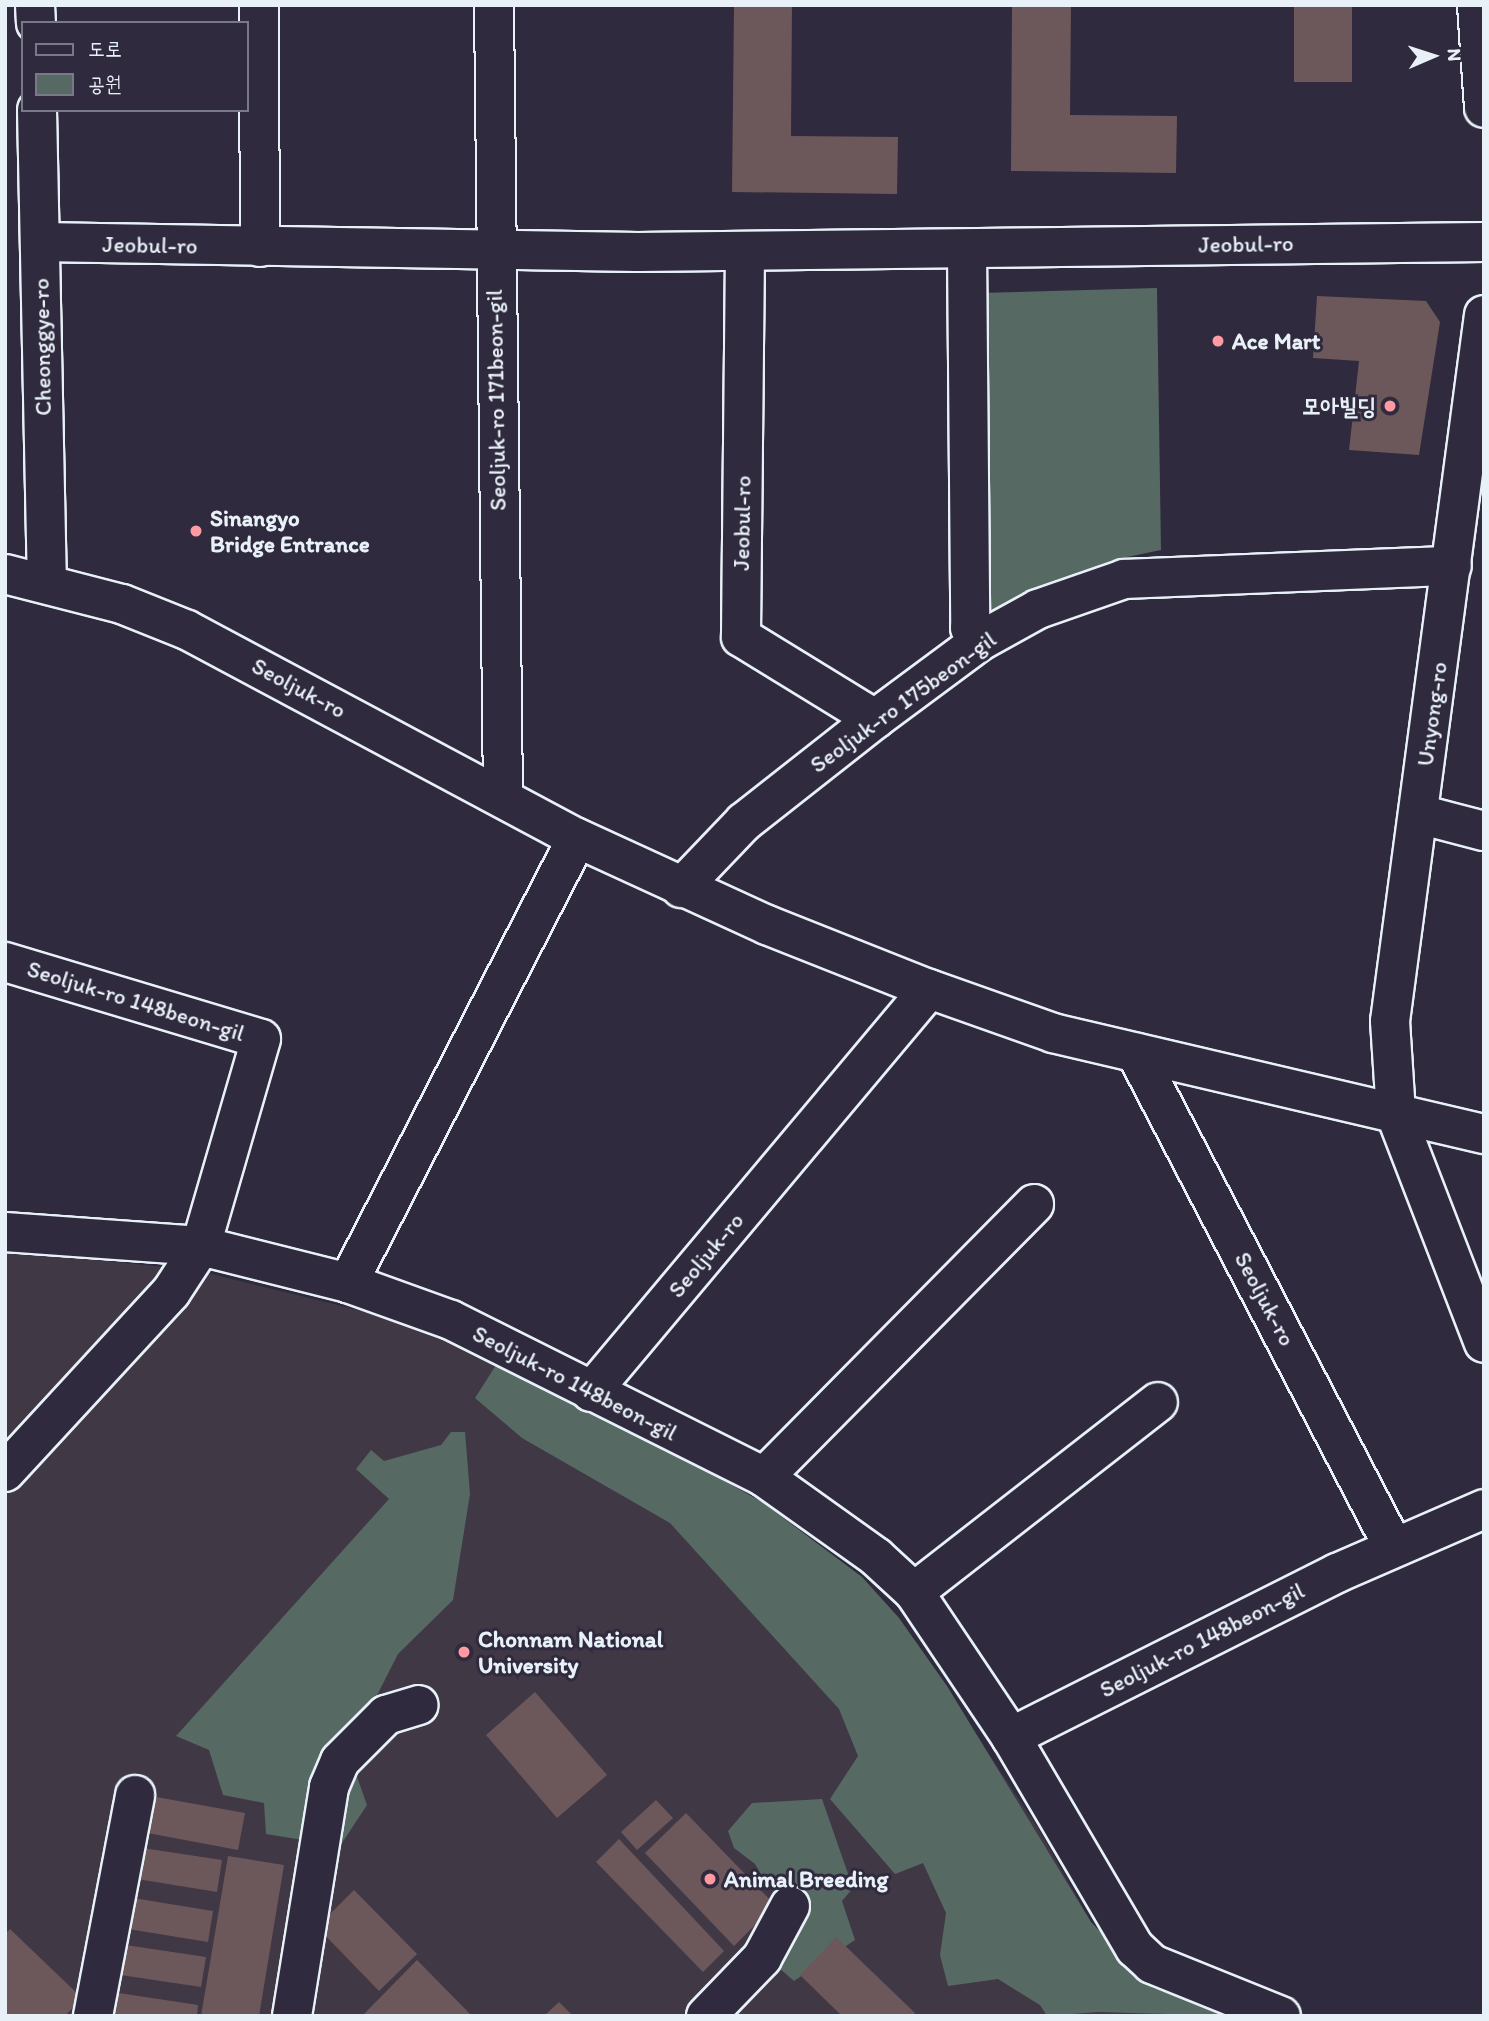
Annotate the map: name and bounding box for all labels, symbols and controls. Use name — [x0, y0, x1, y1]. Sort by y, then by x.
legend — [21, 21, 248, 112]
north arrow — [1398, 21, 1468, 91]
text: 도로 — [88, 36, 122, 61]
text: N — [1443, 48, 1466, 62]
text: 공원 — [88, 71, 122, 96]
street label: Jeobul-ro — [1198, 229, 1294, 259]
street label: Jeobul-ro — [102, 230, 198, 260]
street label: Cheonggye-ro — [27, 278, 57, 416]
street label: Seoljuk-ro 171beon-gil — [480, 289, 512, 511]
place label: Ace Mart — [1232, 327, 1321, 355]
marker: Ace Mart — [1210, 333, 1226, 349]
place label: 모아빌딩 — [1302, 392, 1376, 420]
marker: 모아빌딩 — [1382, 398, 1398, 414]
street label: Jeobul-ro — [727, 475, 757, 571]
place label: Sinangyo Bridge Entrance — [210, 504, 370, 558]
marker: Sinangyo Bridge Entrance — [188, 523, 204, 539]
street label: Seoljuk-ro 175beon-gil — [805, 626, 1001, 778]
street label: Seoljuk-ro — [247, 652, 351, 724]
street label: Unyong-ro — [1411, 660, 1453, 768]
street label: Seoljuk-ro 148beon-gil — [24, 955, 248, 1047]
street label: Seoljuk-ro — [662, 1207, 750, 1303]
street label: Seoljuk-ro — [1229, 1247, 1301, 1351]
street label: Seoljuk-ro 148beon-gil — [468, 1320, 682, 1446]
street label: Seoljuk-ro 148beon-gil — [1095, 1577, 1309, 1703]
place label: Chonnam National University — [478, 1625, 662, 1679]
marker: Chonnam National University — [456, 1644, 472, 1660]
place label: Animal Breeding — [724, 1865, 888, 1893]
marker: Animal Breeding — [702, 1871, 718, 1887]

